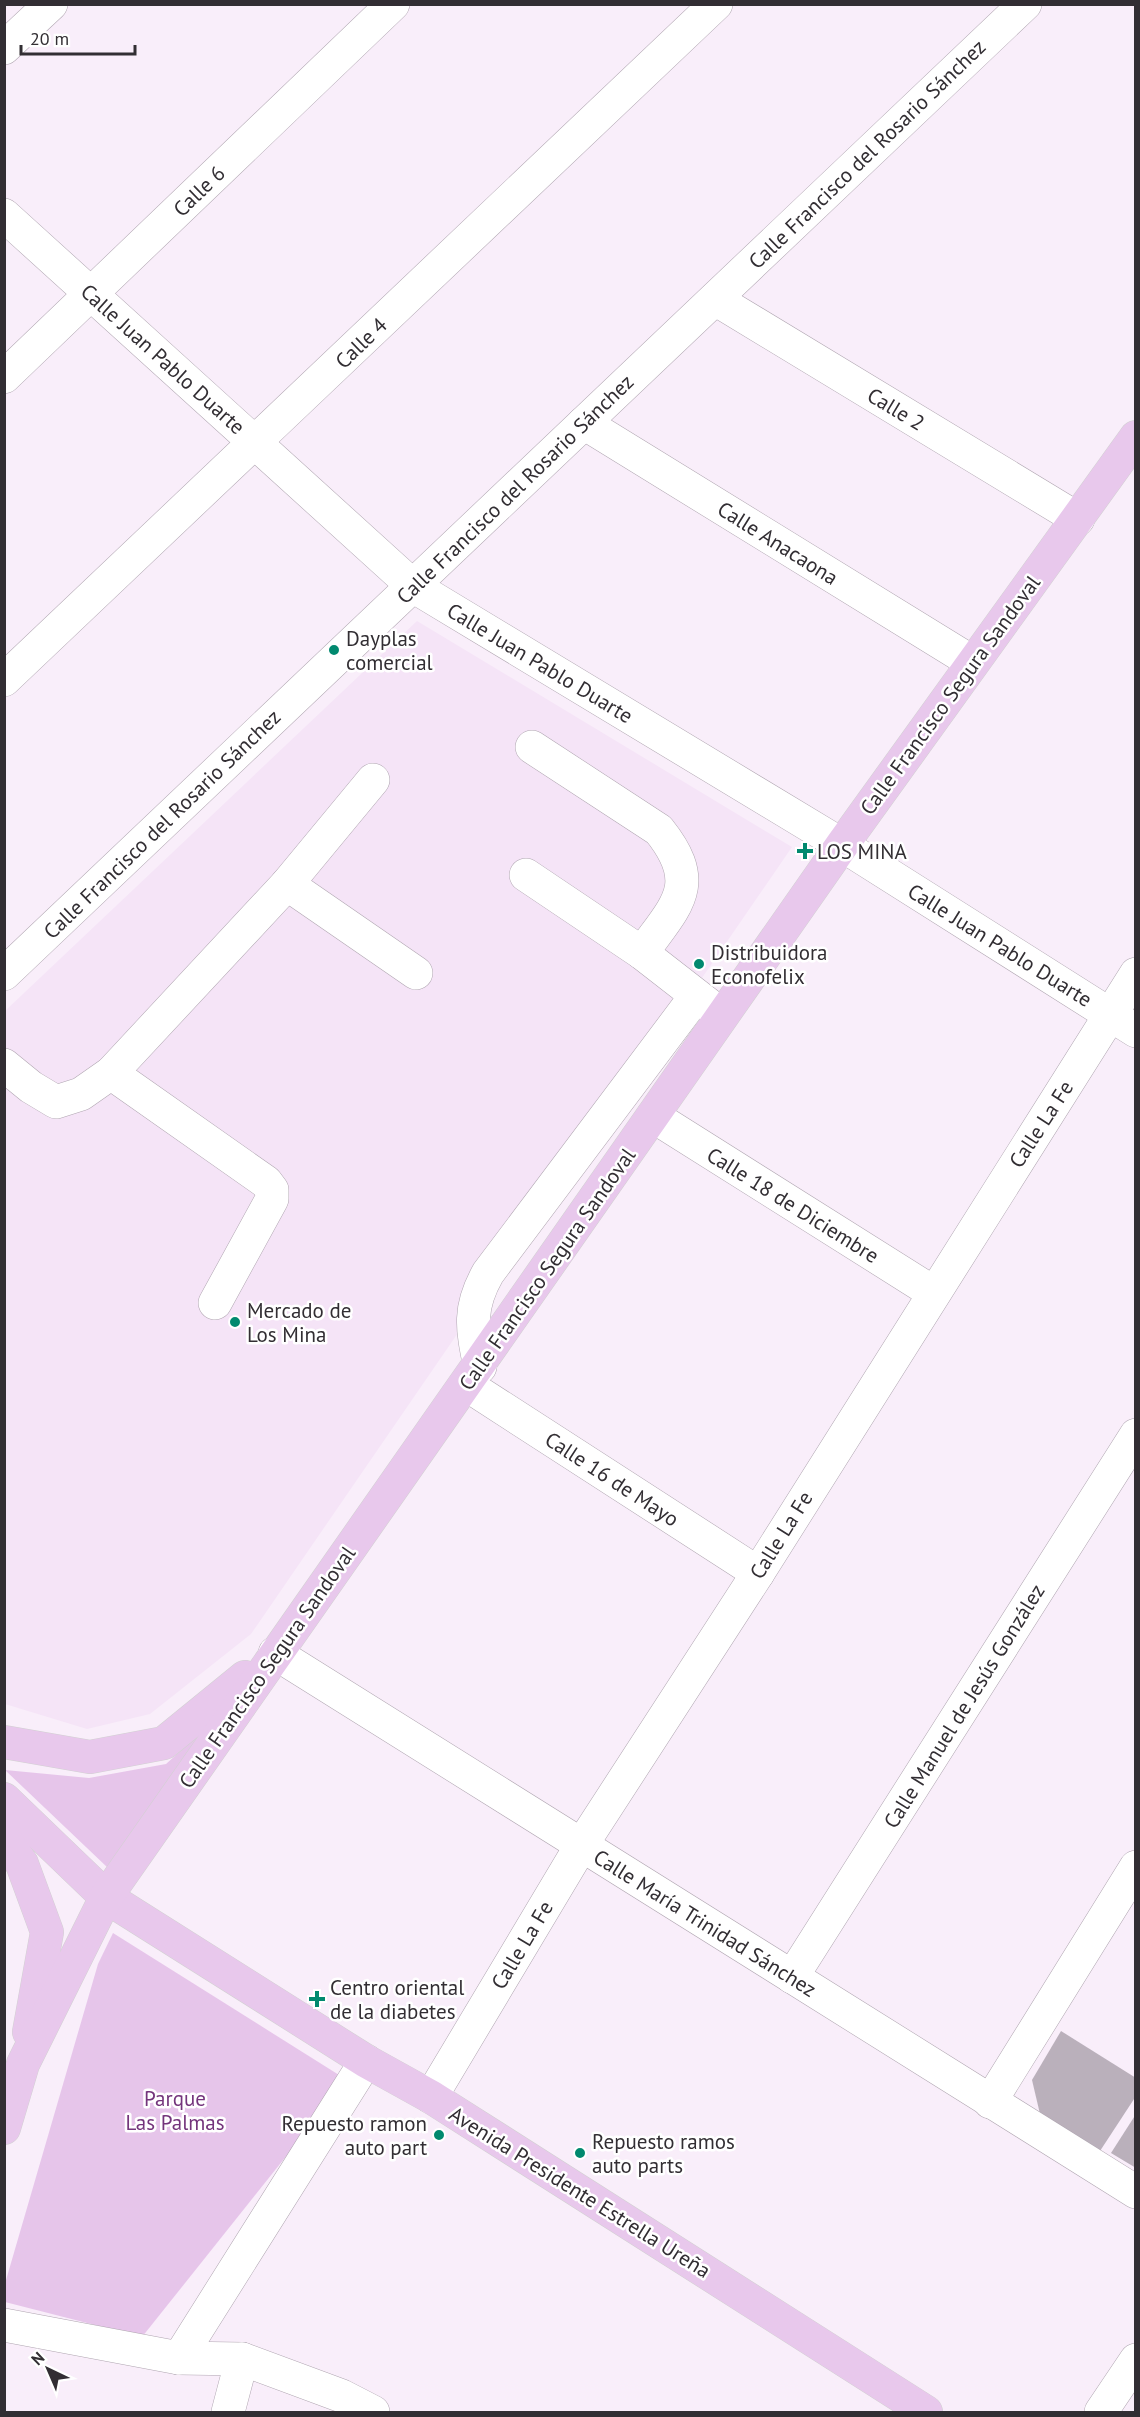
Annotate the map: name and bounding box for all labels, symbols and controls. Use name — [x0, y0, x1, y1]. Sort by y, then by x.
scale bar — [21, 18, 135, 56]
text: 20 m — [30, 27, 69, 50]
street label: Calle Francisco del Rosario Sánchez — [743, 33, 991, 275]
street label: Calle 6 — [167, 160, 231, 222]
street label: Calle Juan Pablo Duarte — [75, 278, 251, 440]
street label: Calle 4 — [329, 312, 393, 374]
street label: Calle Francisco del Rosario Sánchez — [391, 368, 639, 610]
street label: Calle 2 — [862, 381, 930, 437]
street label: Calle Anacaona — [713, 495, 843, 591]
street label: Calle Francisco Segura Sandoval — [854, 570, 1046, 820]
street label: Calle Juan Pablo Duarte — [442, 597, 638, 729]
place label: Dayplas comercial — [346, 625, 433, 676]
marker: Dayplas comercial — [327, 643, 341, 657]
street label: Calle Francisco del Rosario Sánchez — [38, 703, 286, 945]
place label: LOS MINA — [817, 838, 907, 865]
marker: LOS MINA — [798, 844, 812, 858]
street label: Calle Juan Pablo Duarte — [903, 877, 1097, 1013]
place label: Distribuidora Econofelix — [711, 939, 828, 990]
marker: Distribuidora Econofelix — [692, 957, 706, 971]
street label: Calle La Fe — [1003, 1075, 1079, 1173]
street label: Calle 18 de Diciembre — [702, 1141, 884, 1269]
street label: Calle Francisco Segura Sandoval — [453, 1143, 641, 1395]
place label: Mercado de Los Mina — [247, 1297, 351, 1348]
marker: Mercado de Los Mina — [228, 1315, 242, 1329]
street label: Calle 16 de Mayo — [540, 1426, 684, 1532]
street label: Calle La Fe — [743, 1486, 819, 1584]
street label: Calle Francisco Segura Sandoval — [173, 1541, 361, 1793]
street label: Calle Manuel de Jesús González — [878, 1579, 1050, 1833]
street label: Calle María Trinidad Sánchez — [589, 1843, 821, 2003]
street label: Calle La Fe — [485, 1896, 559, 1994]
place label: Centro oriental de la diabetes — [330, 1974, 464, 2025]
marker: Centro oriental de la diabetes — [308, 1990, 326, 2008]
park label: Parque Las Palmas — [125, 2085, 225, 2136]
street label: Avenida Presidente Estrella Ureña — [444, 2100, 716, 2284]
place label: Repuesto ramon auto part — [282, 2110, 427, 2161]
marker: Repuesto ramon auto part — [432, 2128, 446, 2142]
place label: Repuesto ramos auto parts — [592, 2128, 735, 2179]
marker: Repuesto ramos auto parts — [573, 2146, 587, 2160]
north arrow — [18, 2339, 78, 2399]
text: N — [27, 2347, 48, 2369]

